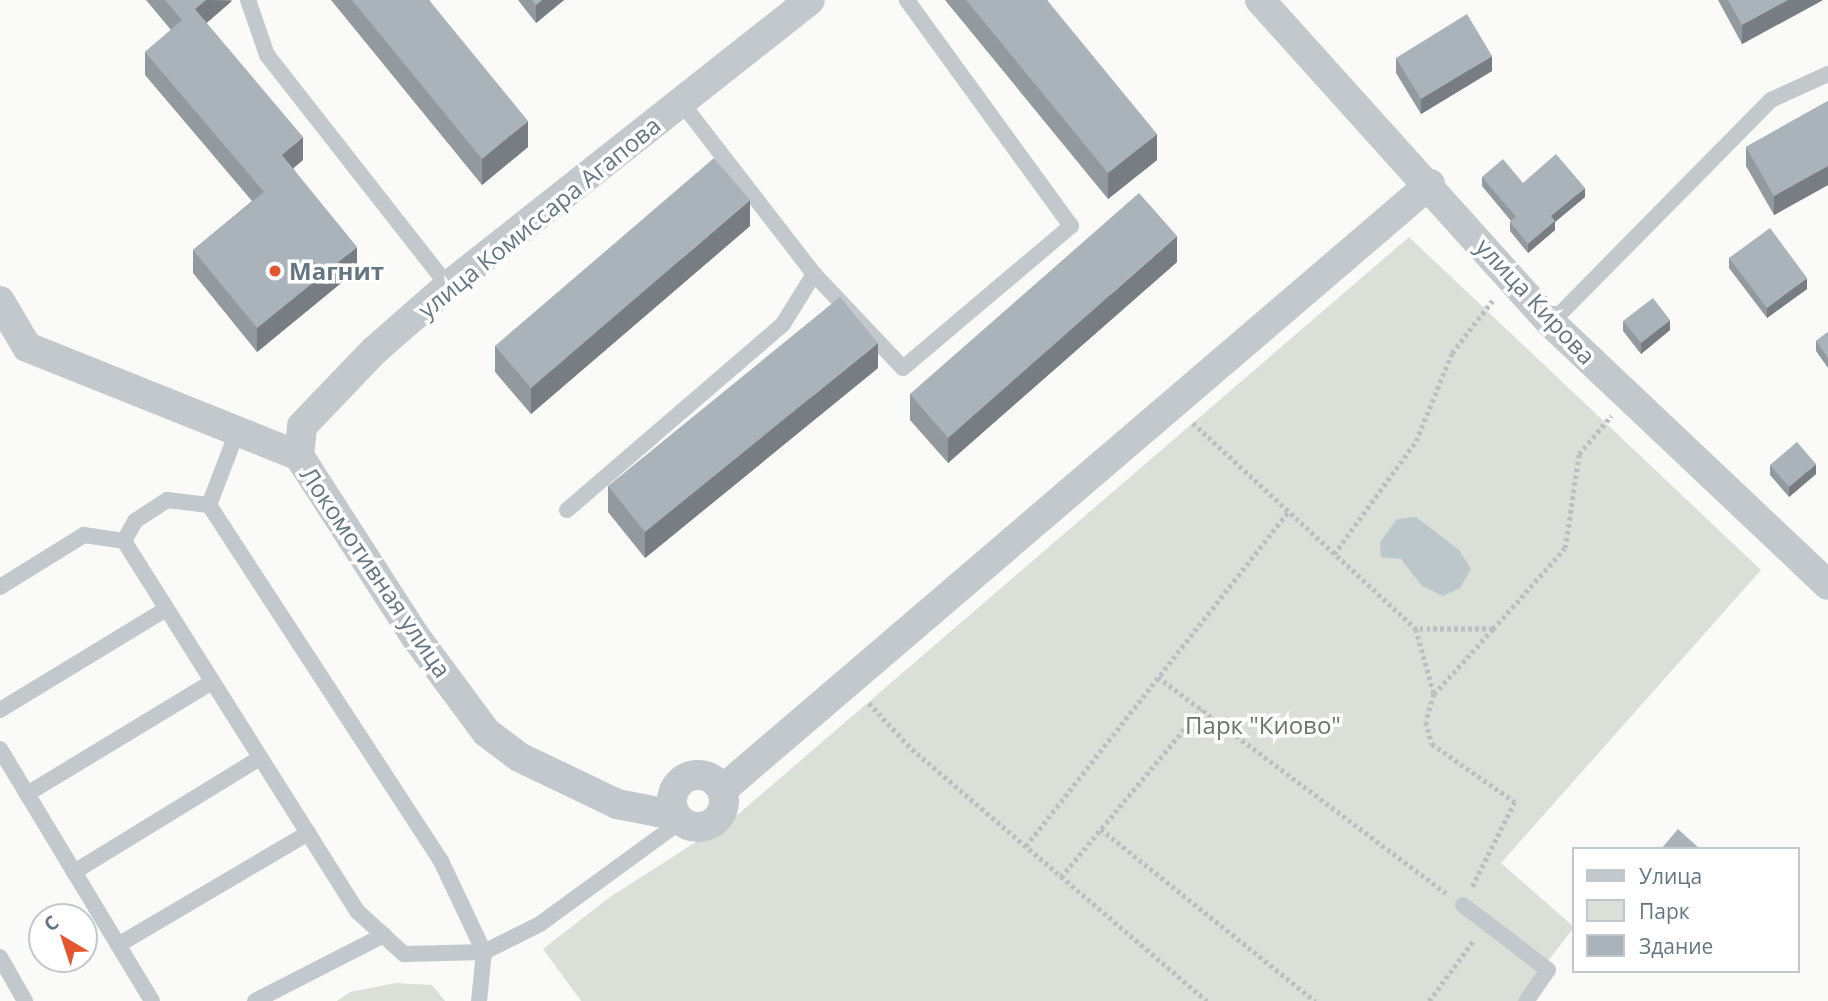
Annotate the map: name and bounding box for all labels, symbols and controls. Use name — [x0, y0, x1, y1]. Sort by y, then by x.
street label: улица Комиссара Агапова — [412, 110, 666, 324]
street label: улица Кирова — [1470, 232, 1602, 370]
place label: Магнит — [289, 257, 384, 285]
marker: Магнит — [267, 263, 283, 279]
street label: Локомотивная улица — [295, 461, 457, 683]
park label: Парк "Киово" — [1185, 711, 1341, 739]
legend — [1573, 847, 1800, 973]
text: Улица — [1639, 862, 1702, 890]
text: Парк — [1639, 897, 1690, 925]
north arrow — [28, 903, 98, 973]
text: С — [38, 909, 64, 937]
text: Здание — [1639, 932, 1713, 960]

